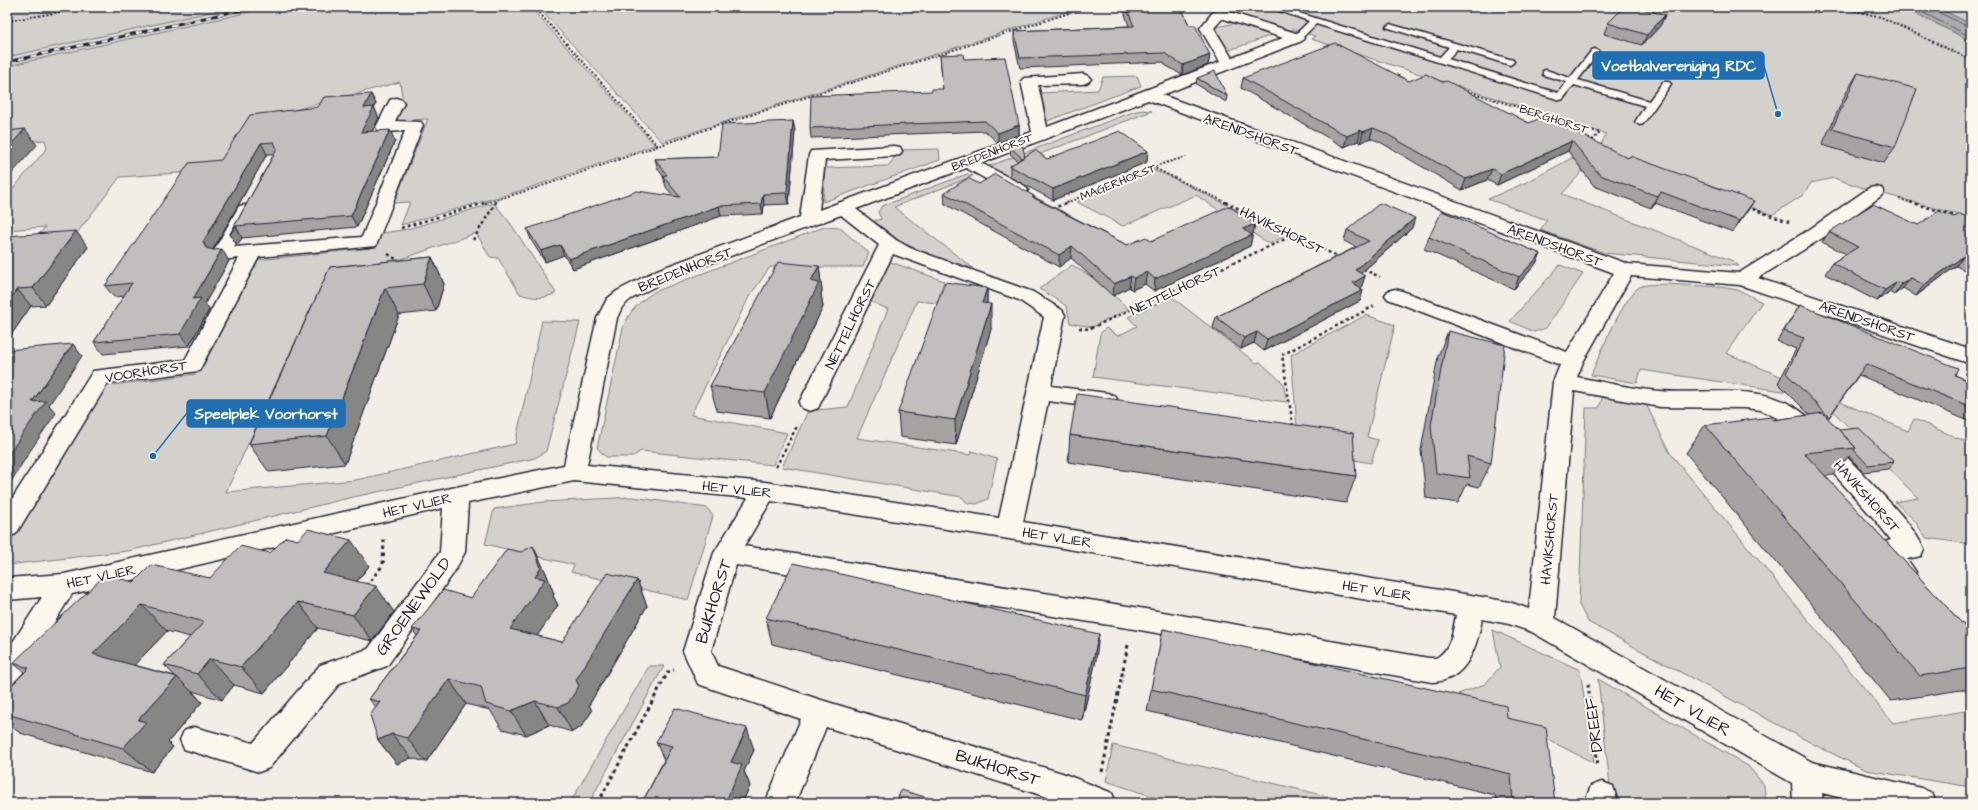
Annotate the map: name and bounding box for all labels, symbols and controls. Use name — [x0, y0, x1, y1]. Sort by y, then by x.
callout: Voetbalvereniging RDC — [1593, 52, 1764, 79]
text: Voetbalvereniging RDC — [1601, 56, 1757, 79]
street label: BERGHORST — [1517, 100, 1591, 139]
street label: ARENDSHORST — [1200, 109, 1301, 161]
street label: BREDENHORST — [949, 129, 1036, 176]
street label: MAGERHORST — [1078, 159, 1159, 205]
street label: HAVIKSHORST — [1236, 202, 1327, 260]
street label: ARENDSHORST — [1504, 220, 1605, 272]
street label: BREDENHORST — [635, 242, 736, 298]
street label: NETTELHORST — [1127, 261, 1224, 321]
street label: NETTELHORST — [820, 276, 881, 373]
street label: ARENDSHORST — [1816, 296, 1917, 348]
street label: VOORHORST — [104, 356, 189, 388]
callout: Speelplek Voorhorst — [187, 400, 345, 427]
text: Speelplek Voorhorst — [194, 404, 338, 425]
street label: HAVIKSHORST — [1828, 456, 1904, 538]
street label: HET VLIER — [701, 476, 773, 504]
street label: HET VLIER — [381, 488, 454, 524]
street label: HAVIKSHORST — [1536, 492, 1564, 585]
street label: HET VLIER — [1021, 523, 1093, 553]
street label: GROENEWOLD — [370, 553, 458, 661]
street label: BUKHORST — [690, 556, 738, 647]
street label: HET VLIER — [65, 560, 138, 594]
street label: HET VLIER — [1341, 576, 1413, 606]
street label: HET VLIER — [1650, 679, 1735, 742]
street label: DREEF — [1579, 696, 1609, 754]
street label: BUKHORST — [952, 744, 1043, 792]

